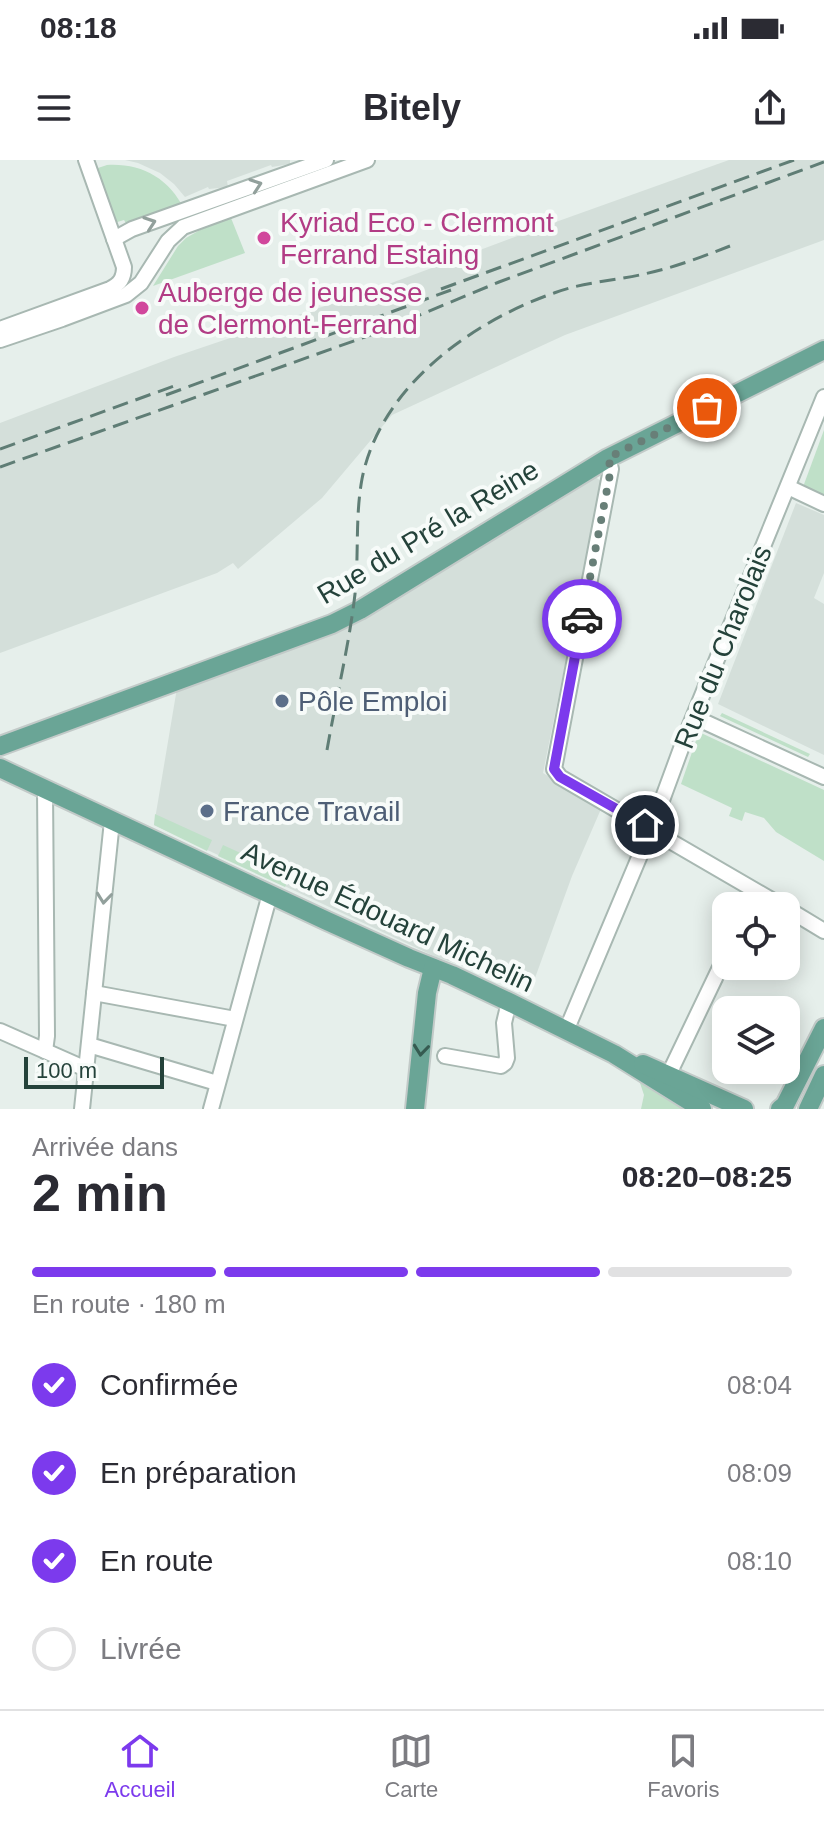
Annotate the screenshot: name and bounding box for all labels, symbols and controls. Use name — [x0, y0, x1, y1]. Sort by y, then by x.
text: 08:18 — [40, 11, 117, 44]
icon: menu — [32, 86, 76, 130]
icon: share — [748, 86, 792, 130]
text: Bitely — [363, 87, 461, 128]
one-way arrow — [249, 178, 263, 194]
place label: Kyriad Eco - Clermont Ferrand Estaing — [280, 207, 554, 270]
one-way arrow — [142, 216, 156, 233]
marker: Kyriad Eco - Clermont Ferrand Estaing — [255, 229, 273, 247]
place label: Auberge de jeunesse de Clermont-Ferrand — [158, 277, 423, 340]
marker: Auberge de jeunesse de Clermont-Ferrand — [133, 299, 151, 317]
pin — [673, 374, 741, 442]
icon: bag — [685, 386, 729, 430]
street label: Rue du Pré la Reine — [312, 454, 544, 610]
street label: Rue du Charolais — [668, 541, 778, 753]
courier — [542, 579, 622, 659]
icon: car — [560, 597, 604, 641]
place label: Pôle Emploi — [298, 686, 447, 717]
marker: Pôle Emploi — [273, 692, 291, 710]
pin — [611, 791, 679, 859]
place label: France Travail — [223, 796, 400, 827]
marker: France Travail — [198, 802, 216, 820]
icon: home — [623, 803, 667, 847]
street label: Avenue Édouard Michelin — [237, 836, 539, 998]
one-way arrow — [95, 892, 112, 905]
map controls — [712, 892, 800, 1084]
button: locate — [712, 892, 800, 980]
button: layers — [712, 996, 800, 1084]
one-way arrow — [412, 1044, 429, 1057]
scale bar — [24, 1053, 164, 1089]
text: 100 m — [36, 1058, 97, 1083]
text: Arrivée dans — [32, 1132, 178, 1162]
text: 08:20–08:25 — [622, 1160, 792, 1193]
text: 2 min — [32, 1164, 168, 1222]
text: En route · 180 m — [32, 1289, 226, 1319]
icon: check — [32, 1363, 76, 1407]
text: Confirmée — [100, 1368, 238, 1401]
text: 08:04 — [727, 1370, 792, 1400]
icon: check — [32, 1451, 76, 1495]
text: En préparation — [100, 1456, 297, 1489]
text: 08:09 — [727, 1458, 792, 1488]
icon: check — [32, 1539, 76, 1583]
text: En route — [100, 1544, 213, 1577]
text: 08:10 — [727, 1546, 792, 1576]
text: Livrée — [100, 1632, 182, 1665]
tab: Accueil — [105, 1729, 175, 1803]
tab: Carte — [384, 1729, 438, 1803]
tab: Favoris — [647, 1729, 719, 1803]

